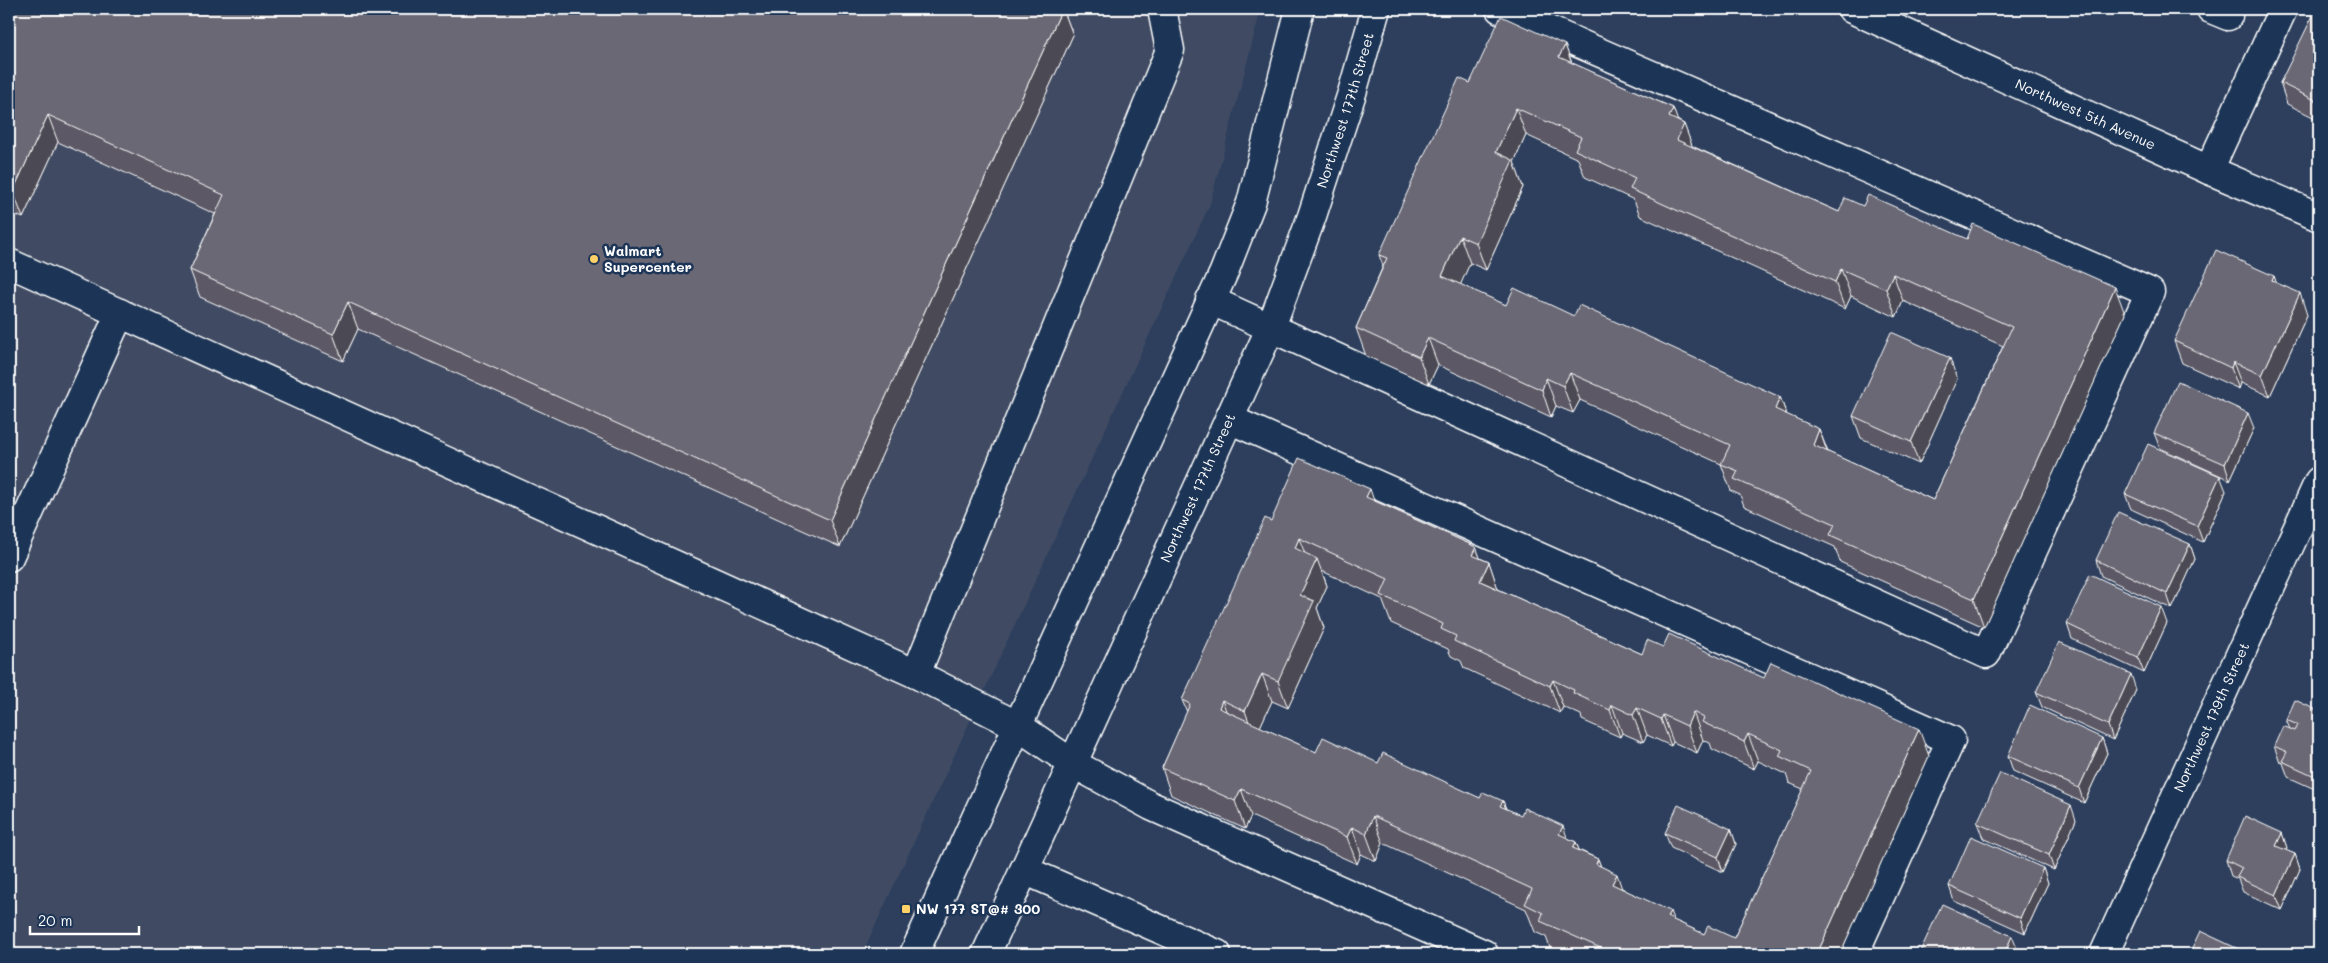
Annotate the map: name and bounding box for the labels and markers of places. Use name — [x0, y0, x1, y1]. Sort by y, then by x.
place label: Walmart Supercenter — [604, 241, 692, 276]
marker: Walmart Supercenter — [588, 253, 600, 265]
place label: NW 177 ST@# 300 — [916, 899, 1040, 918]
marker: NW 177 ST@# 300 — [900, 903, 912, 915]

